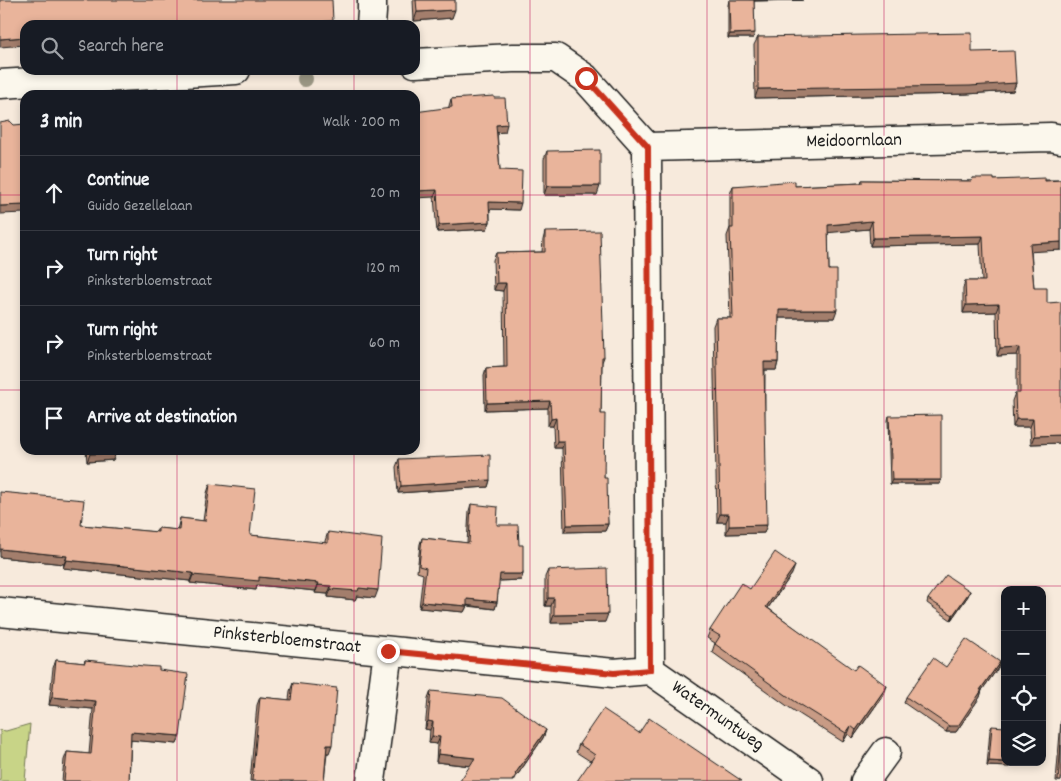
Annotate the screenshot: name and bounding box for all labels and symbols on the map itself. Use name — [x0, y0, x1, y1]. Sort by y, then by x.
route start — [575, 67, 598, 90]
street label: Meidoornlaan — [806, 128, 902, 156]
street label: Pinksterbloemstraat — [212, 620, 362, 662]
route end — [377, 640, 400, 663]
street label: Watermuntweg — [665, 675, 769, 759]

